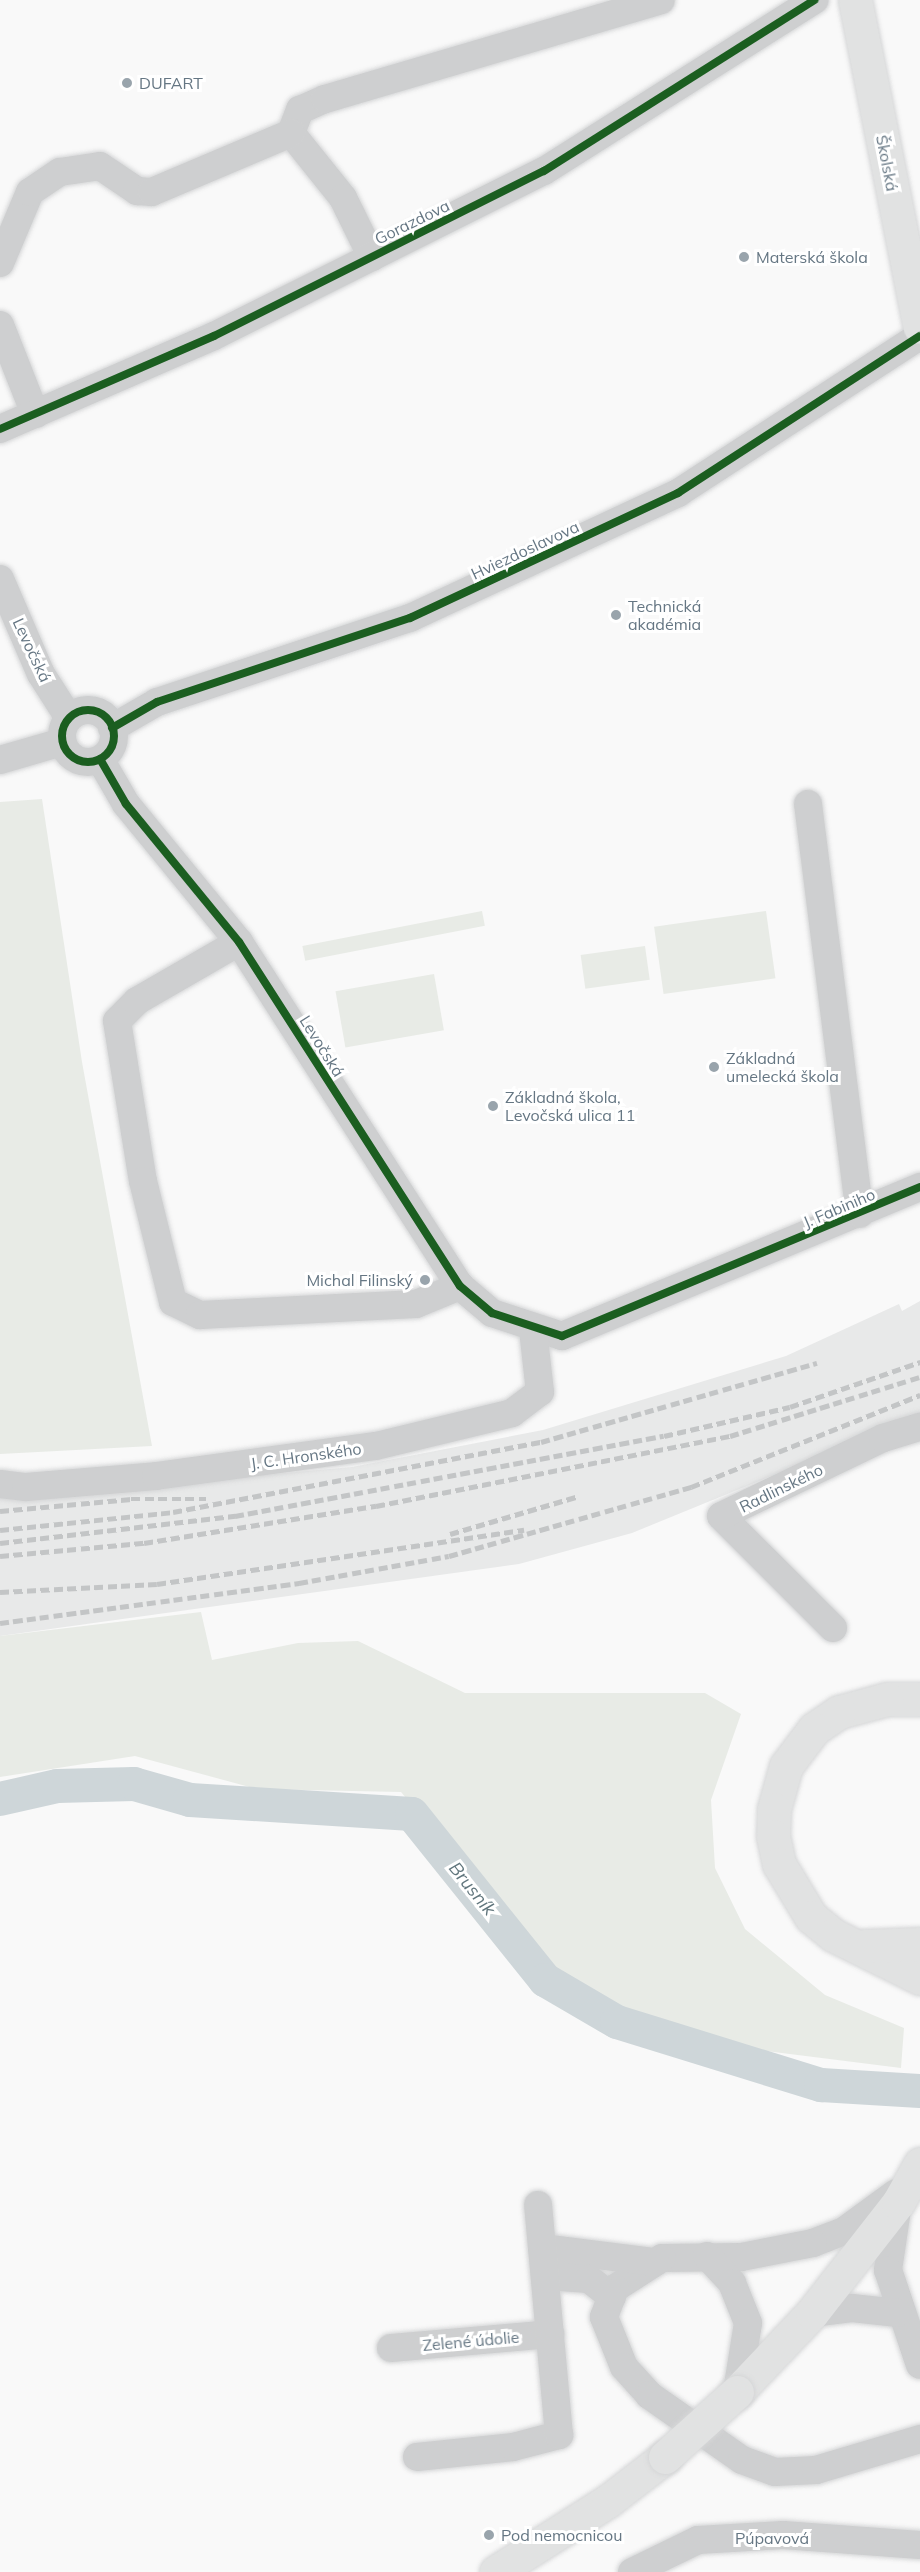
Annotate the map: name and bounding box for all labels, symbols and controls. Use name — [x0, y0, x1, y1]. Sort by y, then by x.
place label: DUFART — [139, 73, 203, 93]
marker: DUFART — [120, 76, 134, 90]
street label: Školská — [872, 133, 902, 193]
street label: Gorazdova — [371, 196, 453, 248]
place label: Materská škola — [756, 247, 868, 267]
marker: Materská škola — [737, 250, 751, 264]
street label: Hviezdoslavova — [468, 517, 582, 583]
place label: Technická akadémia — [628, 596, 701, 634]
marker: Technická akadémia — [609, 608, 623, 622]
street label: Levočská — [9, 615, 55, 685]
street label: Levočská — [296, 1012, 348, 1080]
place label: Základná umelecká škola — [726, 1048, 839, 1086]
marker: Základná umelecká škola — [707, 1060, 721, 1074]
place label: Základná škola, Levočská ulica 11 — [505, 1087, 635, 1125]
marker: Základná škola, Levočská ulica 11 — [486, 1099, 500, 1113]
street label: J. Fabiniho — [800, 1184, 878, 1232]
place label: Michal Filinský — [306, 1270, 413, 1290]
marker: Michal Filinský — [418, 1273, 432, 1287]
street label: J. C. Hronského — [249, 1439, 363, 1473]
street label: Radlinského — [736, 1460, 826, 1516]
water label: Brusník — [444, 1858, 500, 1920]
street label: Zelené údolie — [422, 2327, 520, 2355]
place label: Pod nemocnicou — [501, 2525, 622, 2545]
marker: Pod nemocnicou — [482, 2528, 496, 2542]
street label: Púpavová — [735, 2528, 809, 2548]

